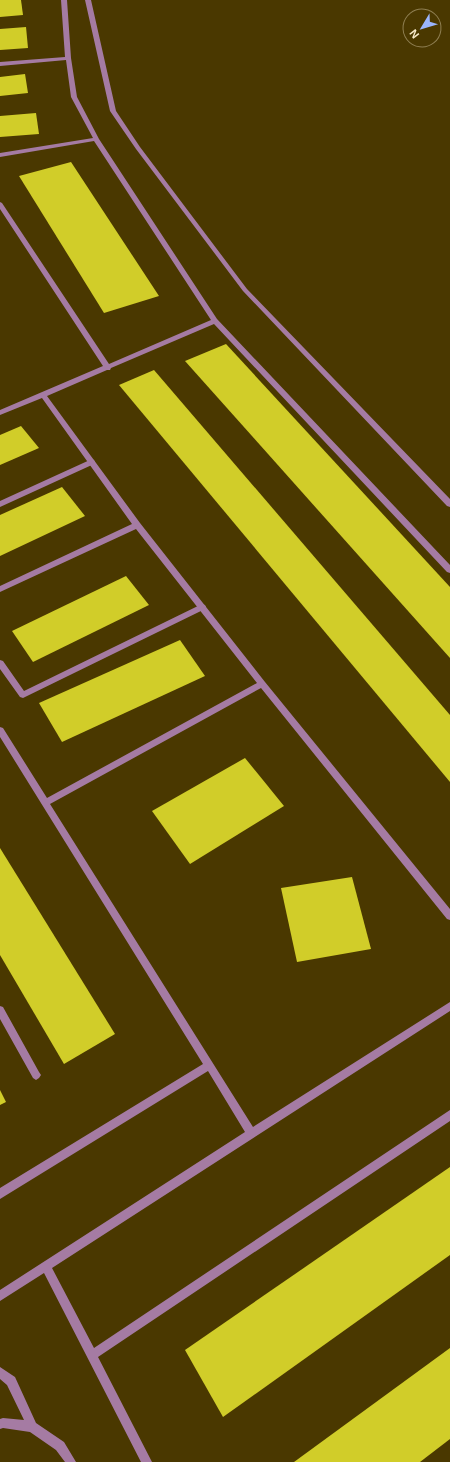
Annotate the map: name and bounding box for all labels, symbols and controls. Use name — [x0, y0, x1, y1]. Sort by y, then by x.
north arrow — [402, 8, 442, 48]
text: N — [407, 27, 421, 41]

